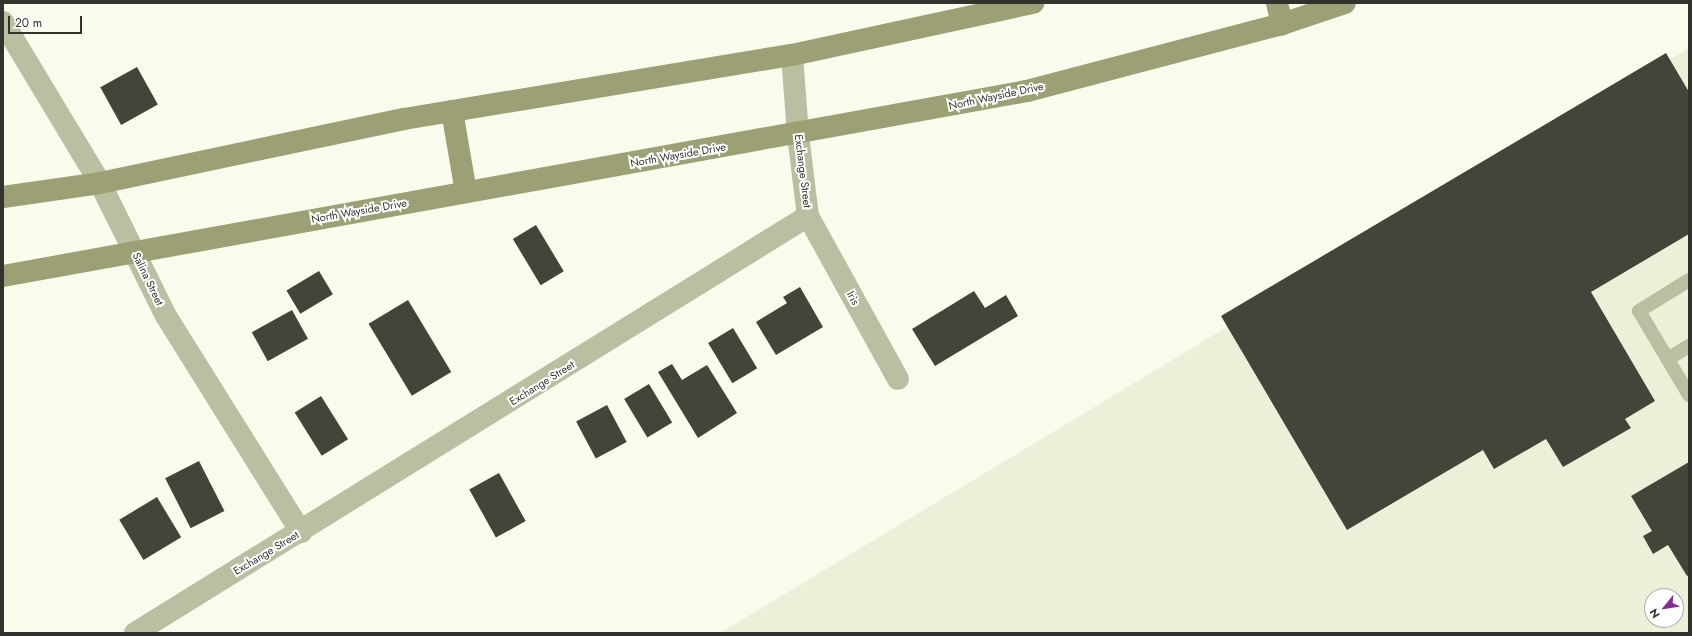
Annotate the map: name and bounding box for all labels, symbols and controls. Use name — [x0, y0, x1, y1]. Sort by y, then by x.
scale bar — [10, 8, 84, 34]
text: 20 m — [15, 14, 42, 32]
street label: North Wayside Drive — [947, 79, 1045, 113]
street label: Exchange Street — [792, 133, 814, 209]
street label: North Wayside Drive — [629, 140, 727, 170]
street label: North Wayside Drive — [310, 196, 408, 226]
street label: Salina Street — [130, 250, 166, 308]
street label: Iris — [844, 289, 862, 307]
street label: Exchange Street — [507, 358, 577, 408]
street label: Exchange Street — [231, 528, 301, 578]
north arrow — [1644, 588, 1684, 628]
text: N — [1645, 606, 1664, 621]

